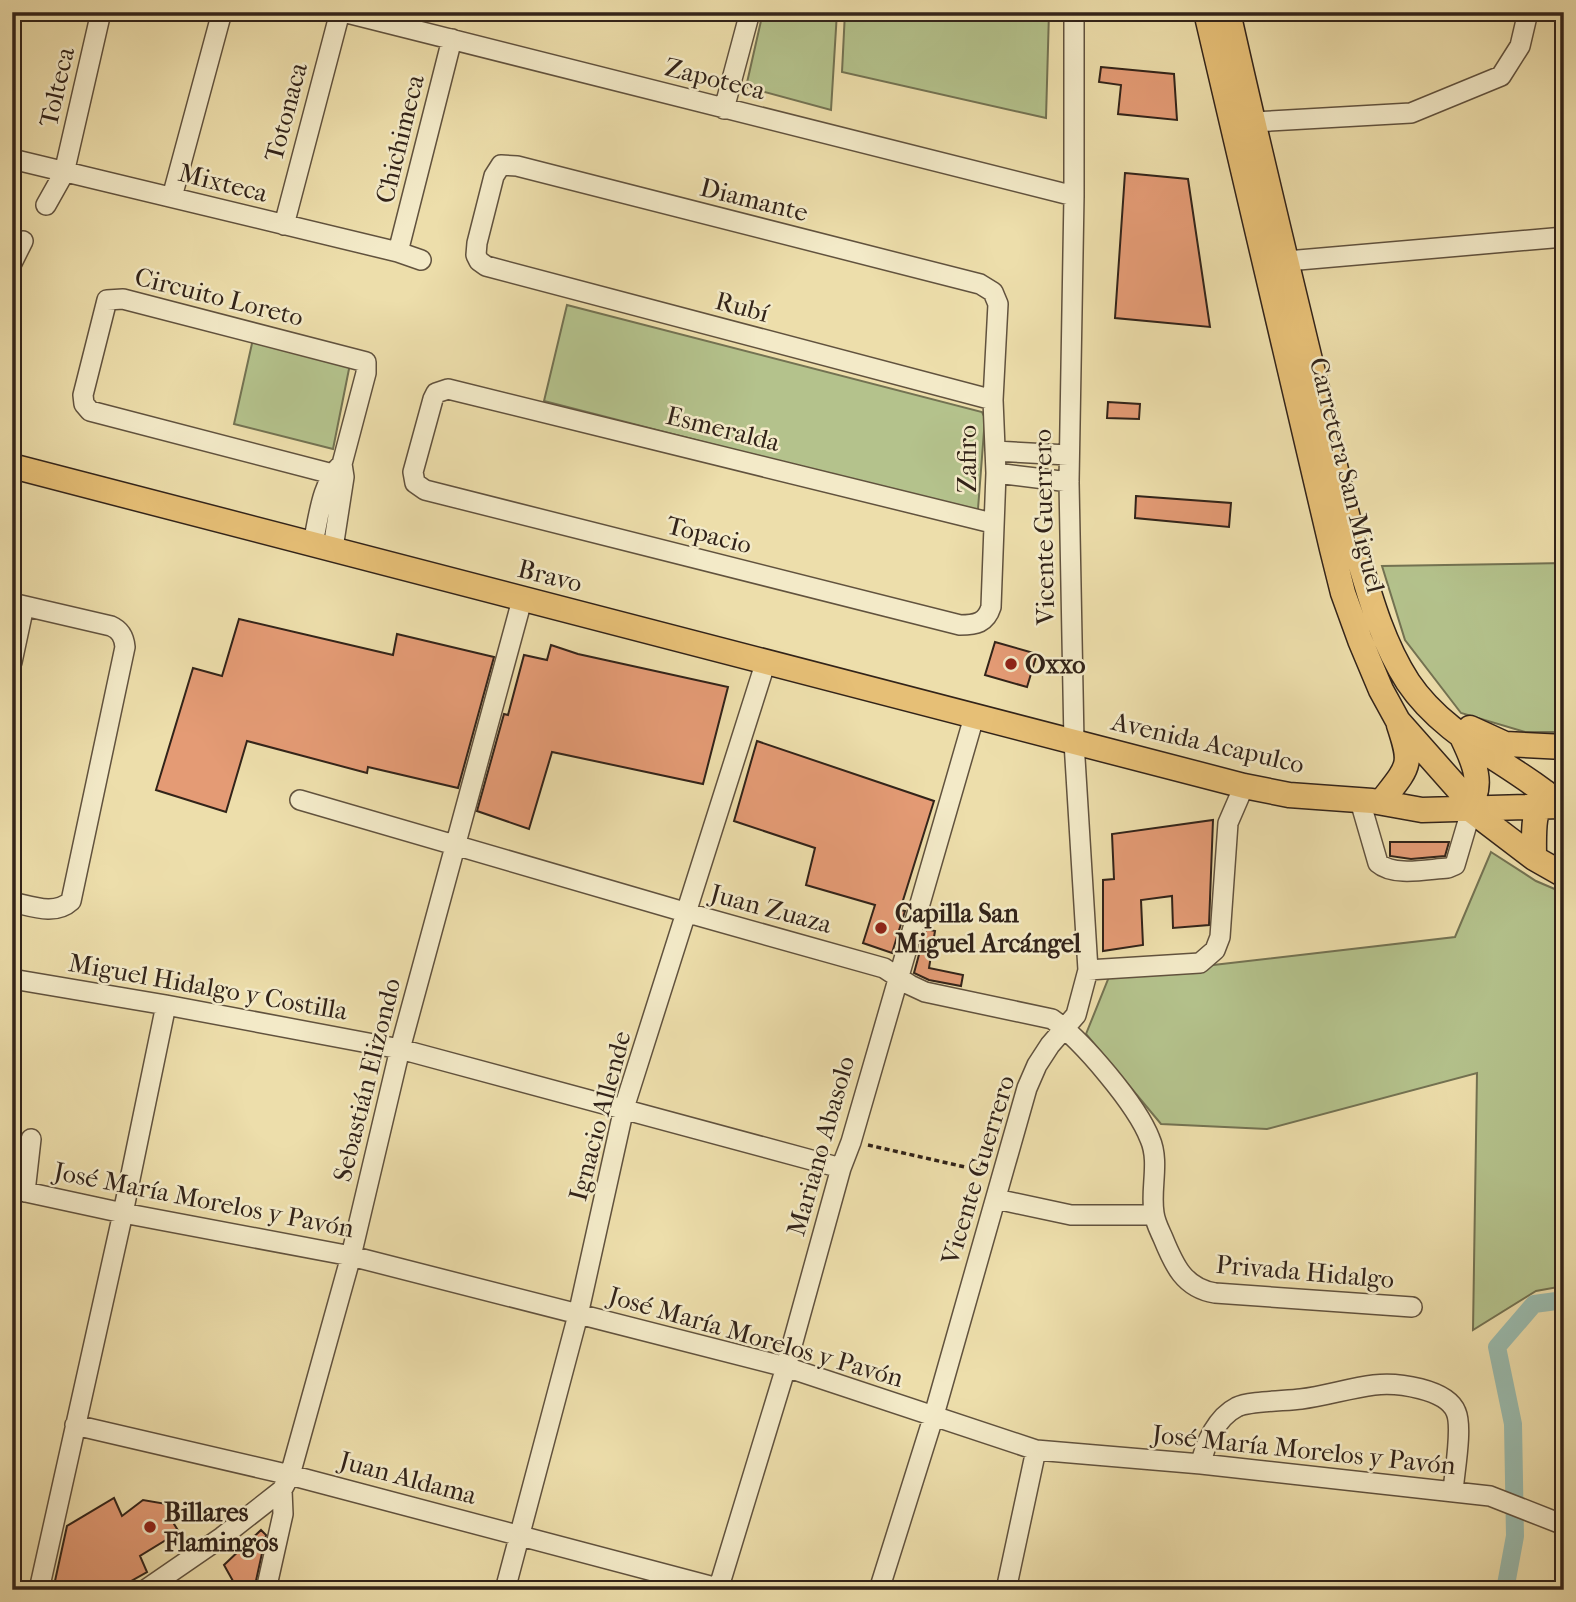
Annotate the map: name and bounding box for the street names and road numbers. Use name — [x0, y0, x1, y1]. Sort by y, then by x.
street label: Tolteca — [33, 43, 81, 130]
street label: Zapoteca — [662, 52, 769, 107]
street label: Totonaca — [258, 58, 314, 165]
street label: Chichimeca — [369, 71, 431, 206]
street label: Mixteca — [175, 157, 272, 209]
street label: Diamante — [697, 172, 811, 228]
street label: Circuito Loreto — [131, 261, 307, 333]
street label: Rubí — [712, 285, 772, 329]
street label: Carretera San Miguel — [1303, 354, 1391, 596]
street label: Esmeralda — [663, 400, 784, 458]
street label: Zafiro — [952, 425, 983, 493]
street label: Vicente Guerrero — [1027, 429, 1061, 626]
street label: Topacio — [663, 509, 755, 561]
street label: Bravo — [515, 553, 585, 599]
street label: Avenida Acapulco — [1108, 706, 1307, 780]
street label: Juan Zuaza — [705, 877, 836, 940]
street label: Miguel Hidalgo y Costilla — [66, 947, 351, 1027]
street label: Sebastián Elizondo — [327, 975, 407, 1185]
street label: Ignacio Allende — [562, 1027, 638, 1204]
street label: Mariano Abasolo — [781, 1053, 861, 1239]
street label: Vicente Guerrero — [934, 1072, 1021, 1269]
street label: José María Morelos y Pavón — [49, 1155, 357, 1244]
street label: Privada Hidalgo — [1215, 1249, 1395, 1295]
street label: José María Morelos y Pavón — [603, 1280, 907, 1394]
street label: José María Morelos y Pavón — [1149, 1418, 1457, 1481]
street label: Juan Aldama — [334, 1444, 481, 1511]

